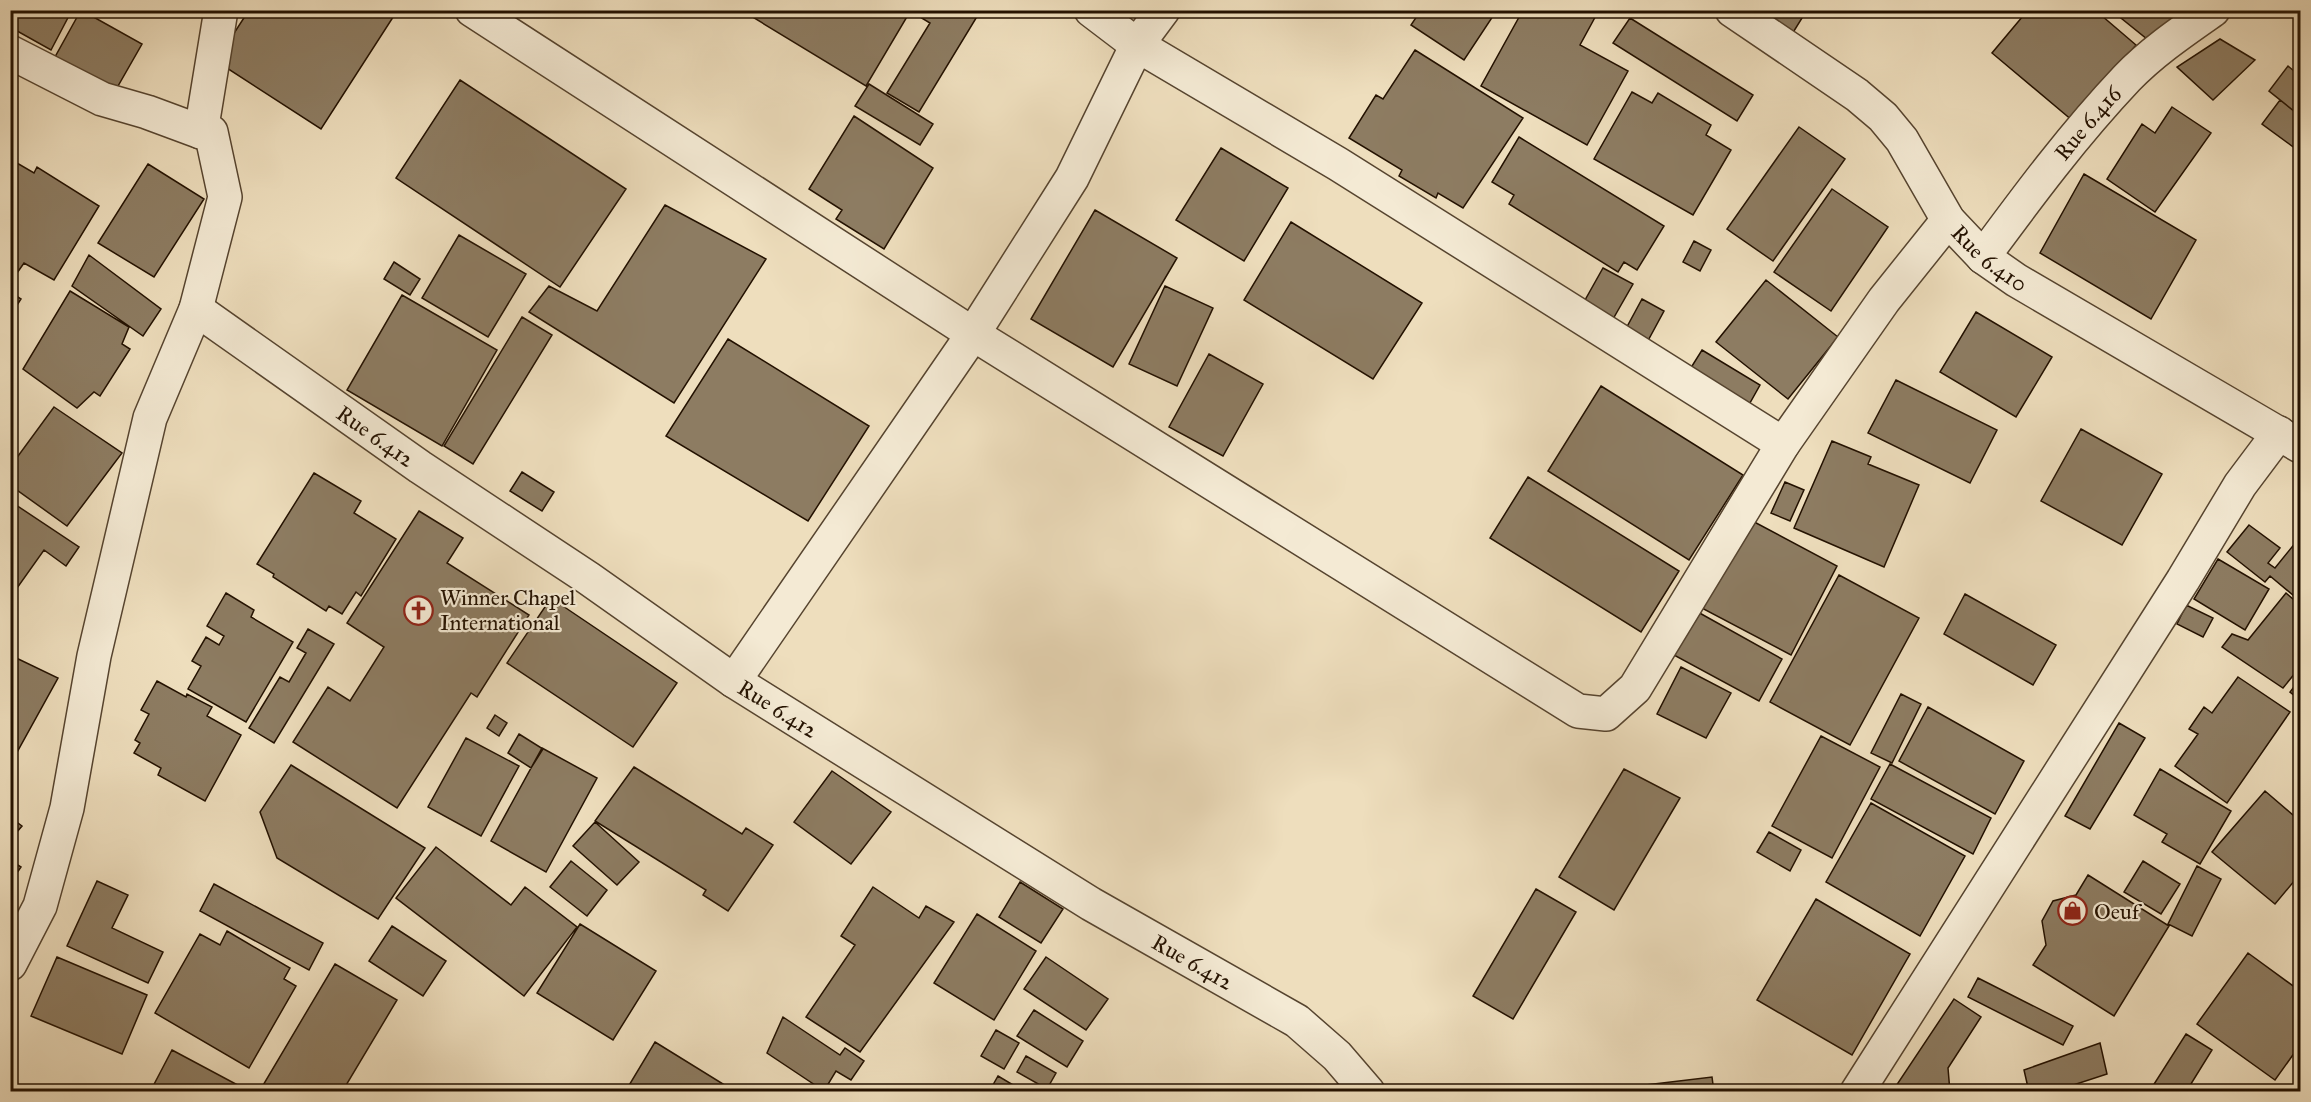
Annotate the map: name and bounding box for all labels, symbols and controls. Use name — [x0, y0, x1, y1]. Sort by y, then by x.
street label: Rue 6.416 — [2049, 80, 2127, 166]
street label: Rue 6.410 — [1946, 219, 2032, 298]
street label: Rue 6.412 — [331, 400, 420, 473]
place label: Winner Chapel International — [440, 584, 576, 636]
church icon: Winner Chapel International — [403, 594, 435, 626]
street label: Rue 6.412 — [733, 674, 823, 744]
shop icon: Oeuf — [2057, 895, 2089, 927]
place label: Oeuf — [2094, 898, 2143, 925]
street label: Rue 6.412 — [1147, 929, 1238, 996]

